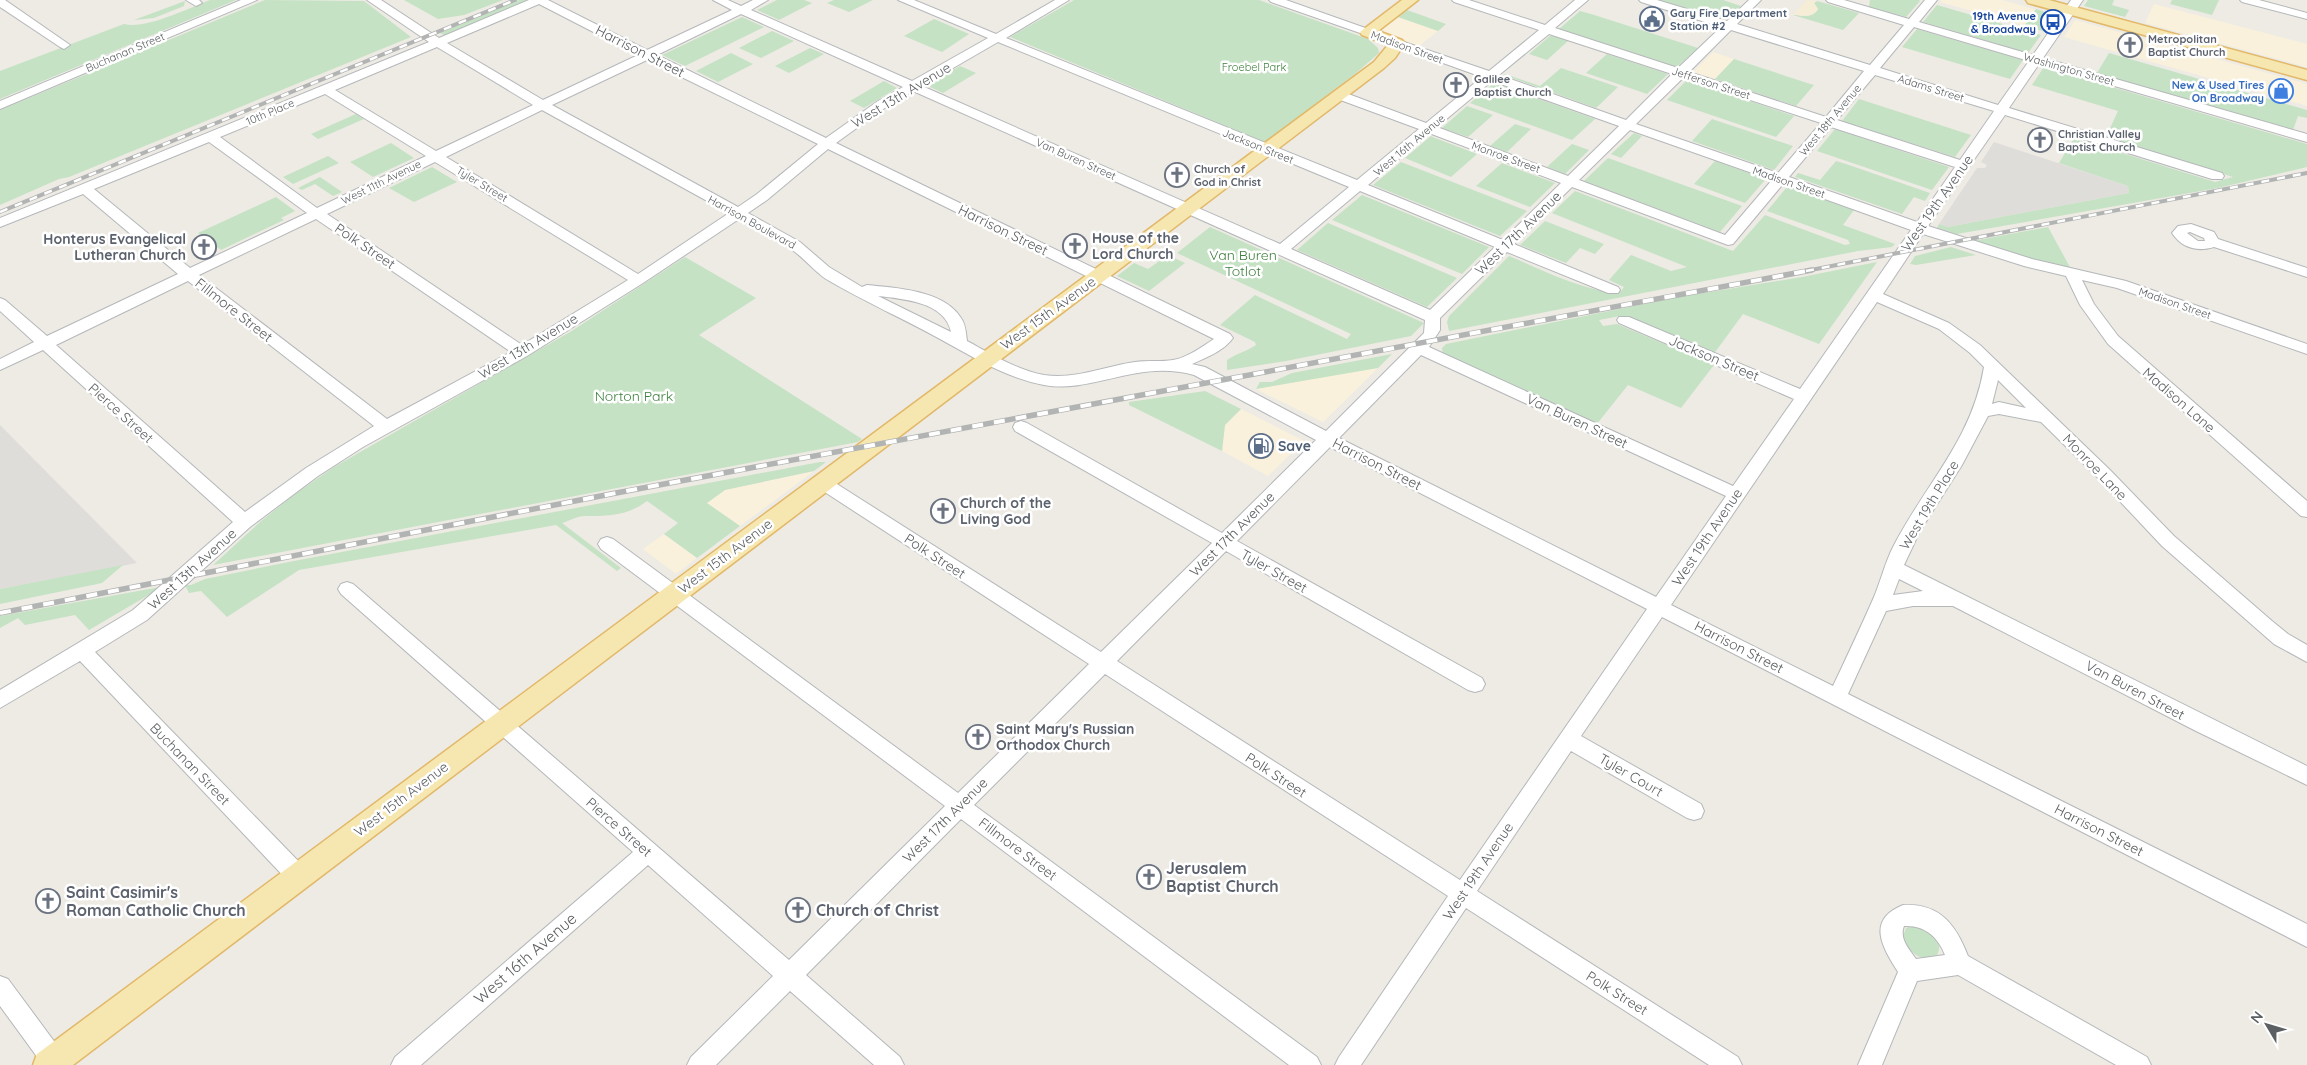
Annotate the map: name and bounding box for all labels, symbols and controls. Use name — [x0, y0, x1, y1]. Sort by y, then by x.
public building icon: Gary Fire Department Station #2 — [1639, 6, 1665, 32]
place label: Gary Fire Department Station #2 — [1670, 6, 1787, 33]
place label: 19th Avenue & Broadway — [1971, 9, 2036, 36]
bus stop icon: 19th Avenue & Broadway — [2040, 9, 2066, 35]
street label: Harrison Street — [592, 21, 688, 81]
street label: Madison Street — [1369, 27, 1445, 67]
street label: Buchanan Street — [83, 29, 167, 75]
church icon: Metropolitan Baptist Church — [2117, 32, 2143, 58]
place label: Metropolitan Baptist Church — [2148, 32, 2226, 59]
street label: Washington Street — [2022, 49, 2116, 89]
street label: West 13th Avenue — [848, 58, 954, 132]
park label: Froebel Park — [1222, 60, 1286, 74]
street label: Jefferson Street — [1670, 64, 1752, 102]
street label: Adams Street — [1896, 71, 1966, 105]
church icon: Galilee Baptist Church — [1443, 72, 1469, 98]
place label: Galilee Baptist Church — [1474, 72, 1552, 99]
place label: New & Used Tires On Broadway — [2172, 78, 2264, 105]
shop icon: New & Used Tires On Broadway — [2268, 78, 2294, 104]
street label: West 18th Avenue — [1796, 81, 1864, 159]
street label: 10th Place — [244, 96, 296, 128]
street label: West 16th Avenue — [1370, 111, 1448, 179]
street label: Jackson Street — [1220, 125, 1296, 167]
church icon: Christian Valley Baptist Church — [2027, 127, 2053, 153]
place label: Christian Valley Baptist Church — [2058, 127, 2141, 154]
street label: Van Buren Street — [1034, 135, 1118, 183]
street label: Monroe Street — [1470, 138, 1542, 176]
street label: West 19th Avenue — [1897, 151, 1977, 255]
street label: West 11th Avenue — [339, 157, 423, 207]
church icon: Church of God in Christ — [1164, 162, 1190, 188]
place label: Church of God in Christ — [1194, 162, 1261, 189]
street label: Tyler Street — [454, 163, 511, 205]
street label: Madison Street — [1751, 163, 1827, 201]
street label: West 17th Avenue — [1471, 187, 1565, 279]
street label: Harrison Boulevard — [706, 192, 798, 252]
street label: Harrison Street — [955, 201, 1051, 260]
street label: Polk Street — [331, 219, 399, 273]
place label: House of the Lord Church — [1092, 229, 1179, 263]
place label: Honterus Evangelical Lutheran Church — [43, 230, 186, 264]
church icon: House of the Lord Church — [1062, 233, 1088, 259]
church icon: Honterus Evangelical Lutheran Church — [191, 234, 217, 260]
park label: Van Buren Totlot — [1209, 246, 1277, 280]
street label: West 15th Avenue — [997, 272, 1099, 354]
street label: Fillmore Street — [192, 274, 277, 346]
street label: Madison Street — [2137, 284, 2213, 322]
street label: West 13th Avenue — [475, 309, 581, 383]
street label: Jackson Street — [1666, 331, 1762, 385]
street label: Madison Lane — [2139, 364, 2219, 437]
street label: Pierce Street — [85, 379, 158, 447]
park label: Norton Park — [595, 387, 673, 405]
street label: Van Buren Street — [1523, 390, 1631, 452]
street label: Monroe Lane — [2059, 430, 2131, 504]
fuel station icon: Save — [1248, 433, 1274, 459]
street label: Harrison Street — [1329, 434, 1425, 494]
place label: Save — [1278, 437, 1311, 455]
street label: West 19th Place — [1895, 457, 1963, 553]
street label: West 19th Avenue — [1668, 485, 1746, 589]
street label: West 17th Avenue — [1186, 488, 1278, 580]
place label: Church of the Living God — [960, 494, 1051, 528]
church icon: Church of the Living God — [930, 498, 956, 524]
street label: West 15th Avenue — [674, 515, 776, 597]
street label: West 13th Avenue — [144, 524, 240, 614]
street label: Polk Street — [901, 530, 969, 583]
street label: Tyler Street — [1237, 545, 1311, 597]
street label: Harrison Street — [1691, 617, 1787, 677]
street label: Van Buren Street — [2082, 656, 2188, 724]
street label: Buchanan Street — [146, 719, 234, 809]
place label: Saint Mary's Russian Orthodox Church — [996, 720, 1134, 754]
church icon: Saint Mary's Russian Orthodox Church — [965, 724, 991, 750]
street label: Polk Street — [1242, 749, 1310, 802]
street label: Tyler Court — [1596, 749, 1666, 801]
street label: West 15th Avenue — [350, 758, 452, 840]
street label: West 17th Avenue — [899, 774, 991, 866]
street label: Pierce Street — [582, 793, 656, 861]
street label: Harrison Street — [2051, 800, 2147, 860]
street label: Fillmore Street — [975, 814, 1061, 885]
street label: West 19th Avenue — [1439, 819, 1517, 923]
place label: Jerusalem Baptist Church — [1166, 858, 1279, 896]
church icon: Jerusalem Baptist Church — [1136, 864, 1162, 890]
place label: Saint Casimir's Roman Catholic Church — [66, 882, 246, 920]
church icon: Saint Casimir's Roman Catholic Church — [35, 888, 61, 914]
church icon: Church of Christ — [785, 897, 811, 923]
place label: Church of Christ — [816, 900, 939, 920]
street label: West 16th Avenue — [470, 908, 580, 1008]
street label: Polk Street — [1583, 967, 1651, 1019]
north arrow — [2242, 1000, 2292, 1050]
text: N — [2246, 1007, 2267, 1027]

